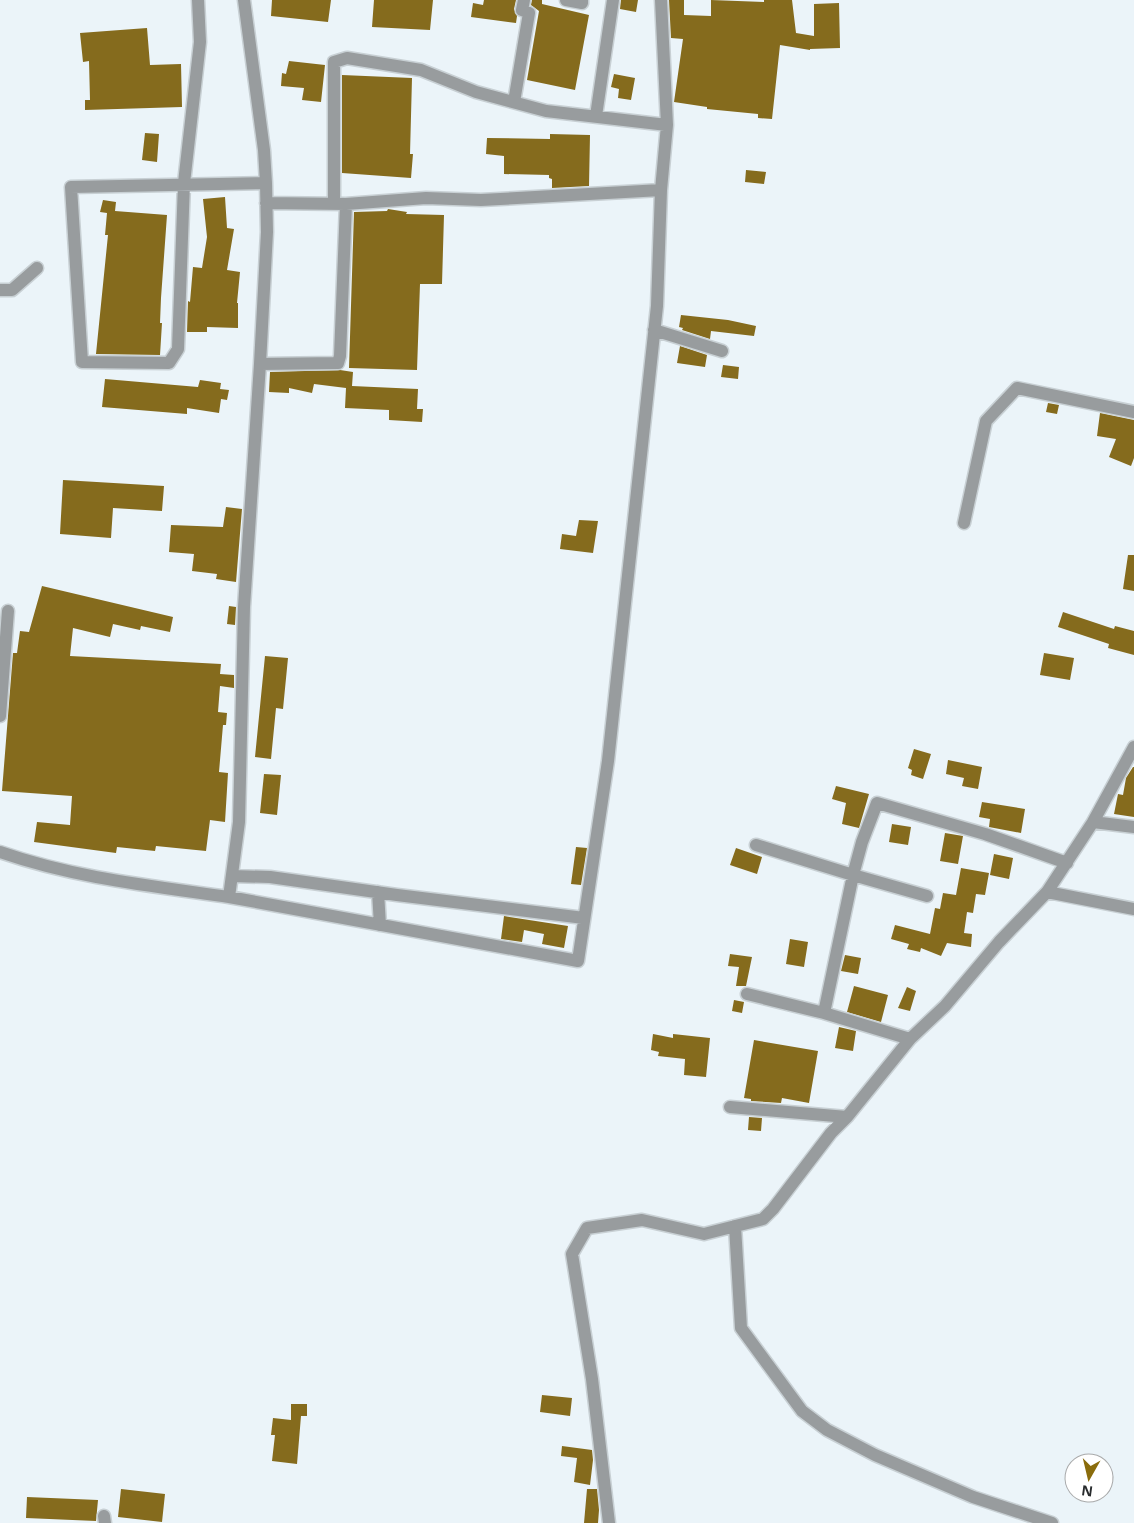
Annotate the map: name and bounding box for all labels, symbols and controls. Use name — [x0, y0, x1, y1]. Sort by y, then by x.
north arrow — [1064, 1453, 1114, 1503]
text: N — [1080, 1481, 1094, 1502]

